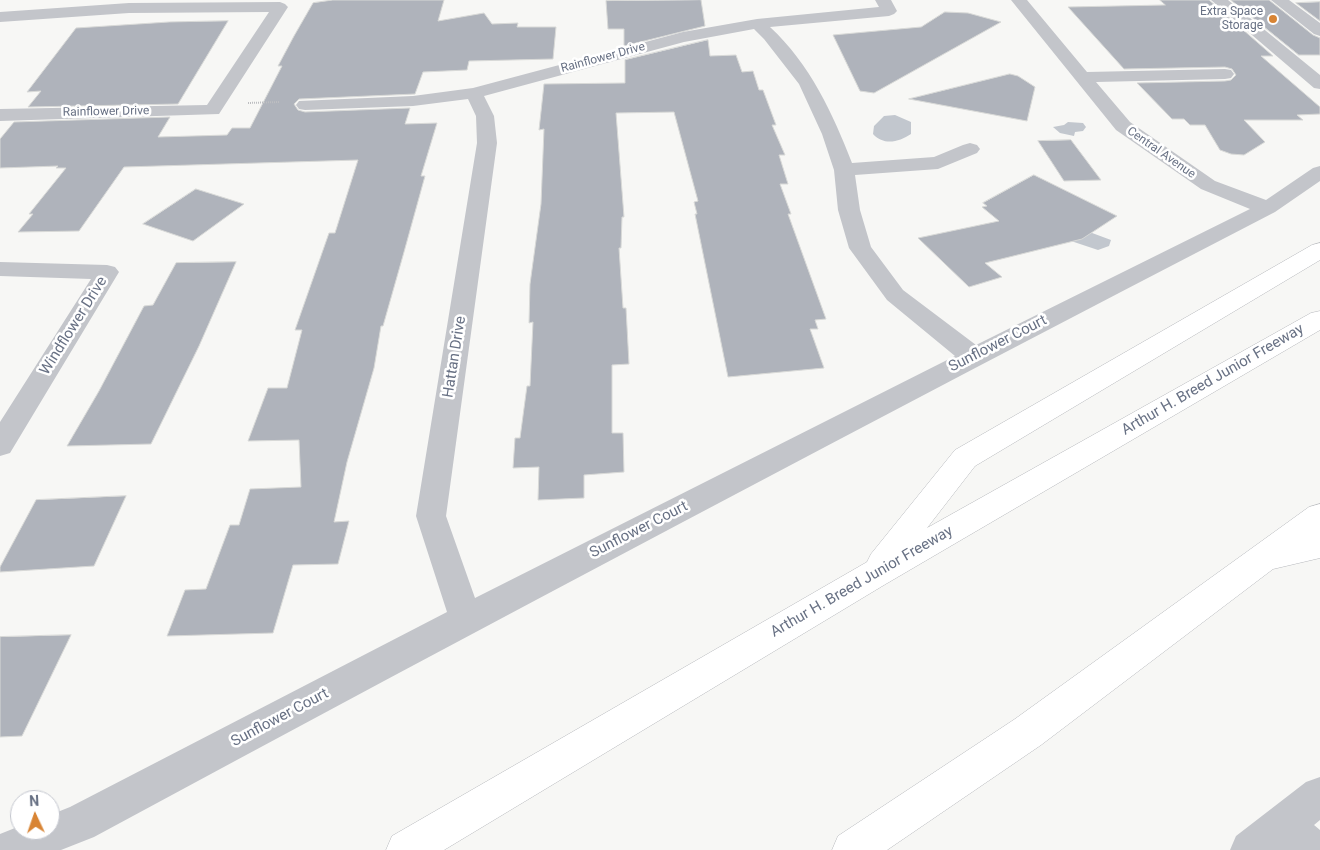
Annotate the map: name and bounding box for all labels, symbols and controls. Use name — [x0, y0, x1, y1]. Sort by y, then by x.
place label: Extra Space Storage — [1200, 5, 1263, 33]
marker: Extra Space Storage — [1267, 13, 1279, 25]
street label: Rainflower Drive — [559, 40, 647, 76]
street label: Rainflower Drive — [63, 104, 149, 120]
street label: Central Avenue — [1124, 124, 1198, 182]
street label: Windflower Drive — [37, 274, 111, 378]
street label: Sunflower Court — [946, 312, 1050, 376]
street label: Hattan Drive — [440, 315, 470, 399]
street label: Arthur H. Breed Junior Freeway — [1119, 320, 1307, 440]
street label: Sunflower Court — [587, 498, 691, 562]
street label: Arthur H. Breed Junior Freeway — [768, 522, 956, 642]
street label: Sunflower Court — [228, 685, 332, 751]
north arrow — [10, 790, 60, 840]
text: N — [29, 793, 40, 809]

